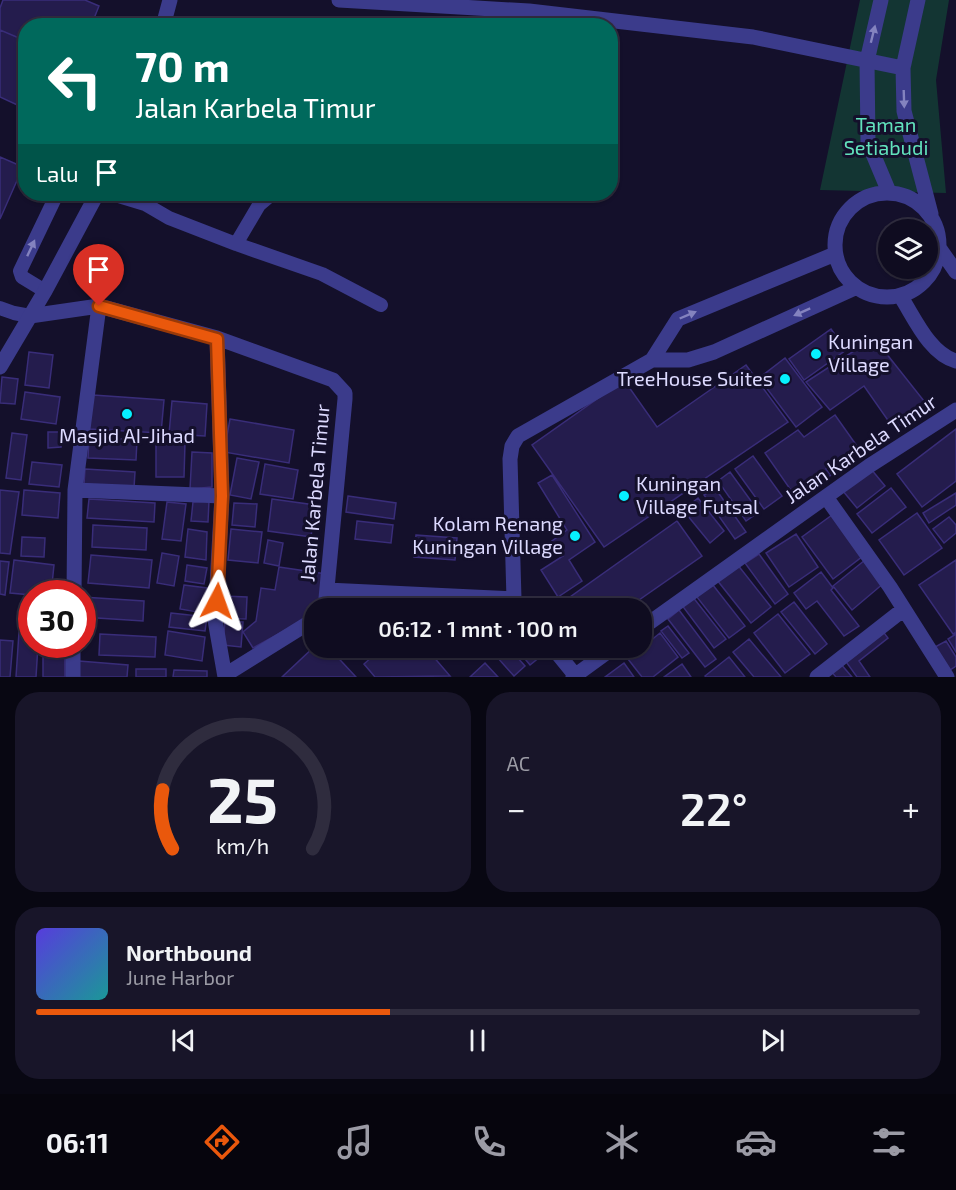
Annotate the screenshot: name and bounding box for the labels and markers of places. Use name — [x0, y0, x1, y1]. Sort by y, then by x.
pin — [73, 244, 124, 306]
place label: Kuningan Village — [828, 329, 913, 376]
marker: Kuningan Village — [809, 347, 823, 361]
place label: TreeHouse Suites — [616, 366, 773, 390]
marker: TreeHouse Suites — [778, 372, 792, 386]
marker: Masjid AI-Jihad — [120, 407, 134, 421]
place label: Masjid AI-Jihad — [59, 423, 195, 447]
place label: Kuningan Village Futsal — [636, 471, 759, 518]
marker: Kuningan Village Futsal — [617, 489, 631, 503]
place label: Kolam Renang Kuningan Village — [412, 511, 563, 558]
marker: Kolam Renang Kuningan Village — [568, 529, 582, 543]

